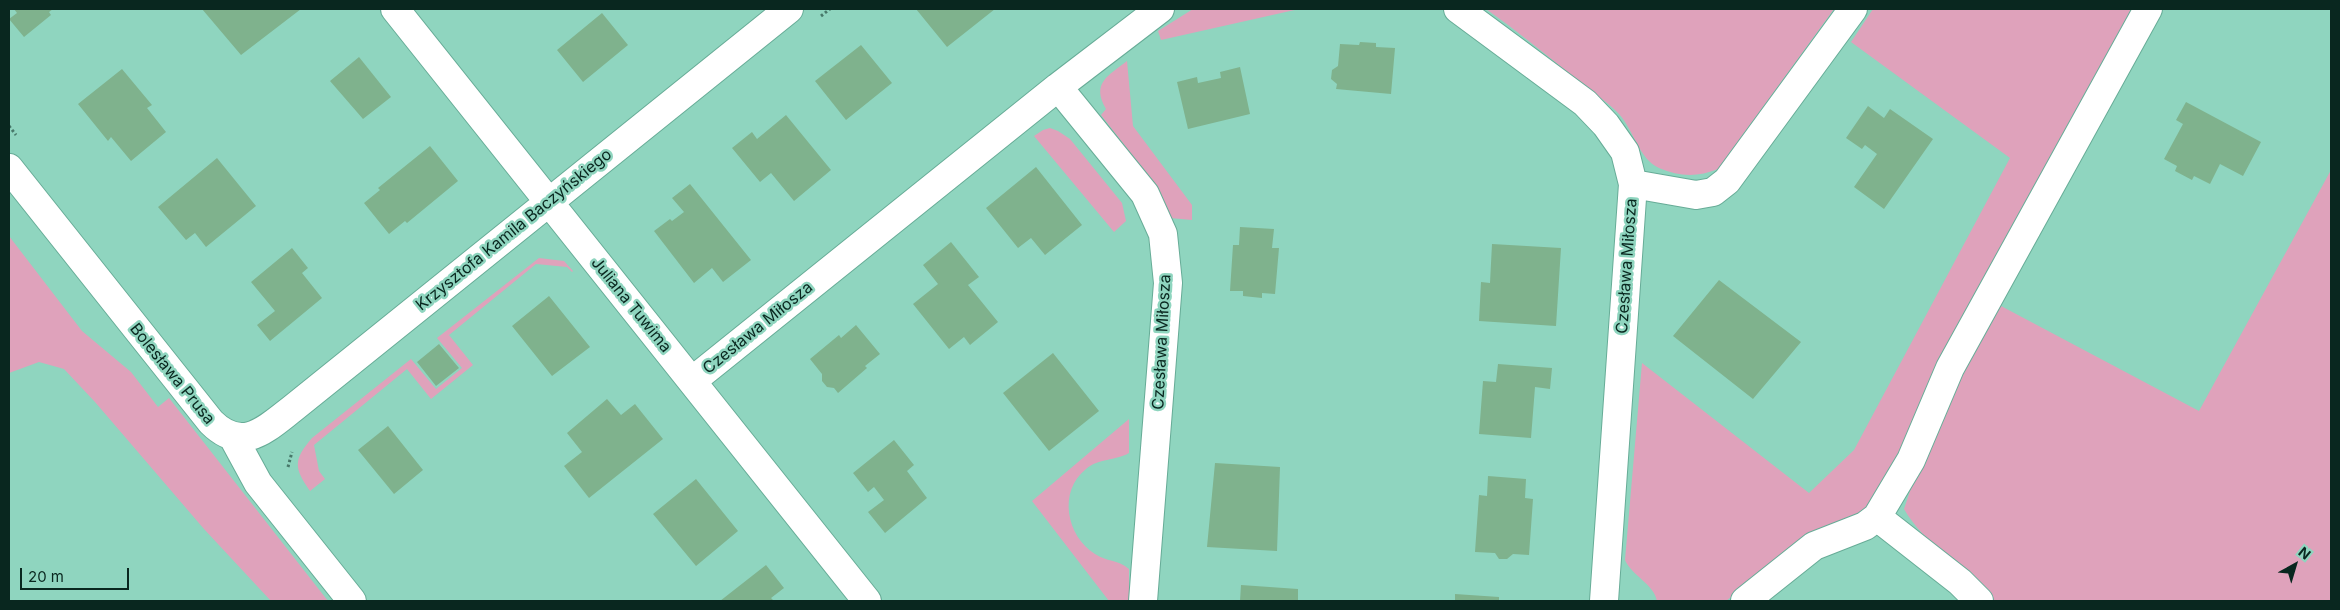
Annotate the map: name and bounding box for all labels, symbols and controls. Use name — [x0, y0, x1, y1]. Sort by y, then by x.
street label: Krzysztofa Kamila Baczyńskiego — [412, 145, 616, 315]
street label: Czesława Miłosza — [1613, 198, 1641, 334]
street label: Juliana Tuwima — [587, 254, 675, 356]
street label: Czesława Miłosza — [1149, 274, 1175, 410]
street label: Czesława Miłosza — [699, 278, 817, 378]
street label: Bolesława Prusa — [125, 320, 219, 428]
north arrow — [2270, 540, 2320, 590]
text: N — [2295, 543, 2314, 563]
scale bar — [22, 558, 131, 590]
text: 20 m — [28, 567, 64, 586]

